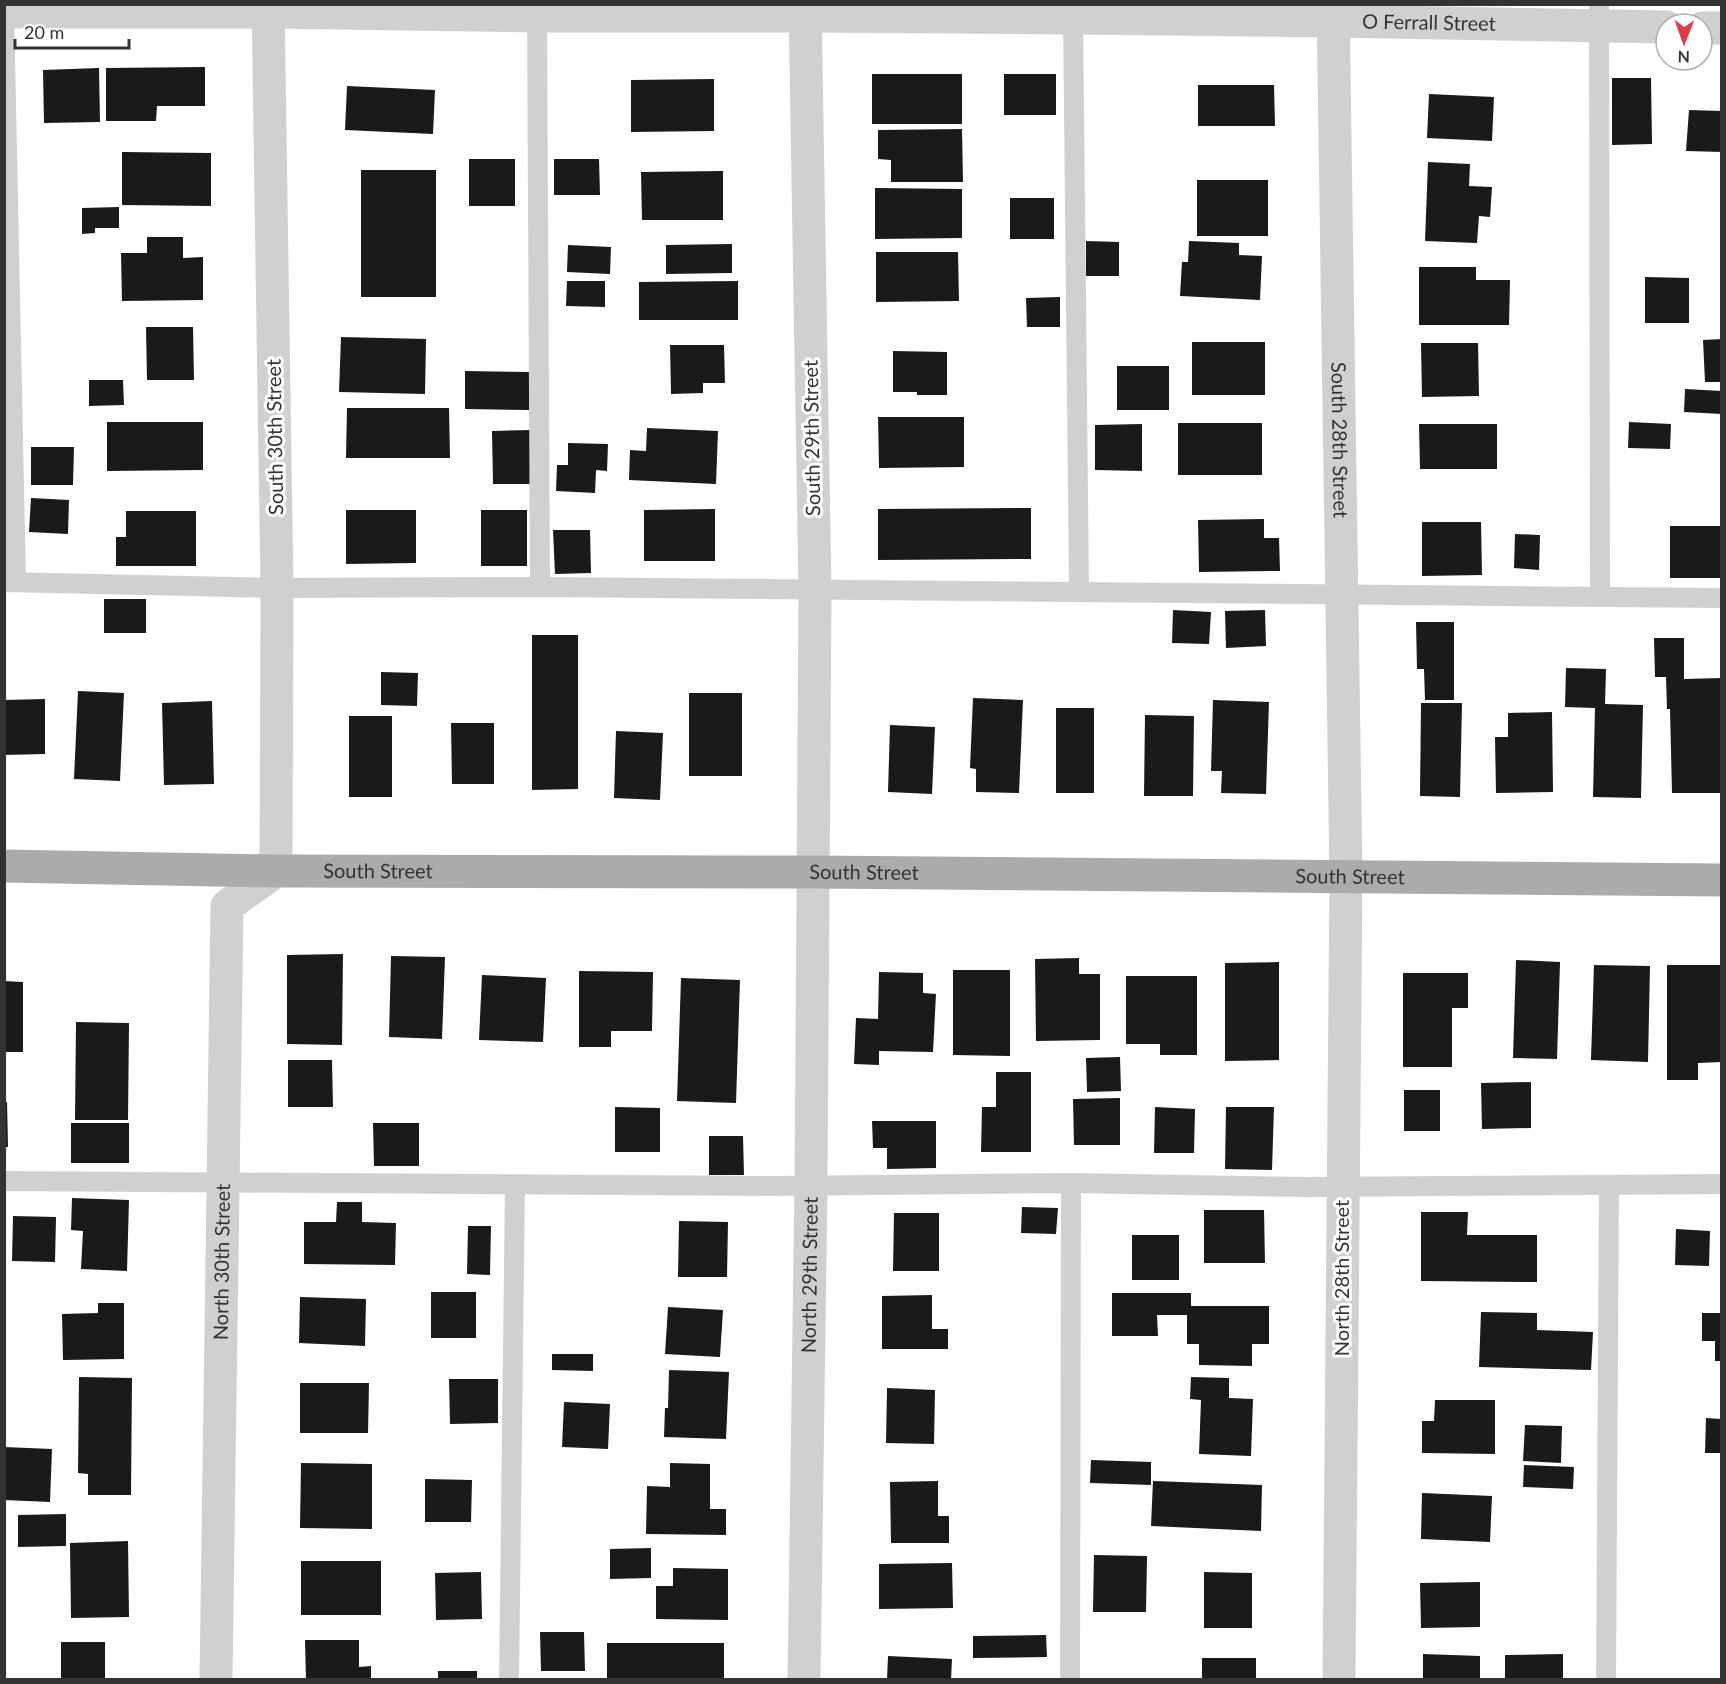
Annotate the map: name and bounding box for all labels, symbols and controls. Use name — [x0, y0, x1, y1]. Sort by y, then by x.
street label: O Ferrall Street — [1362, 9, 1496, 35]
scale bar — [15, 12, 129, 50]
north arrow — [1654, 12, 1714, 72]
text: 20 m — [24, 21, 64, 43]
text: N — [1677, 48, 1690, 67]
street label: South 30th Street — [261, 359, 287, 515]
street label: South 29th Street — [798, 360, 824, 516]
street label: South 28th Street — [1327, 362, 1354, 518]
street label: South Street — [323, 858, 433, 882]
street label: South Street — [809, 859, 919, 884]
street label: South Street — [1295, 863, 1405, 888]
street label: North 30th Street — [208, 1184, 234, 1340]
street label: North 29th Street — [796, 1197, 822, 1353]
street label: North 28th Street — [1329, 1200, 1353, 1356]

